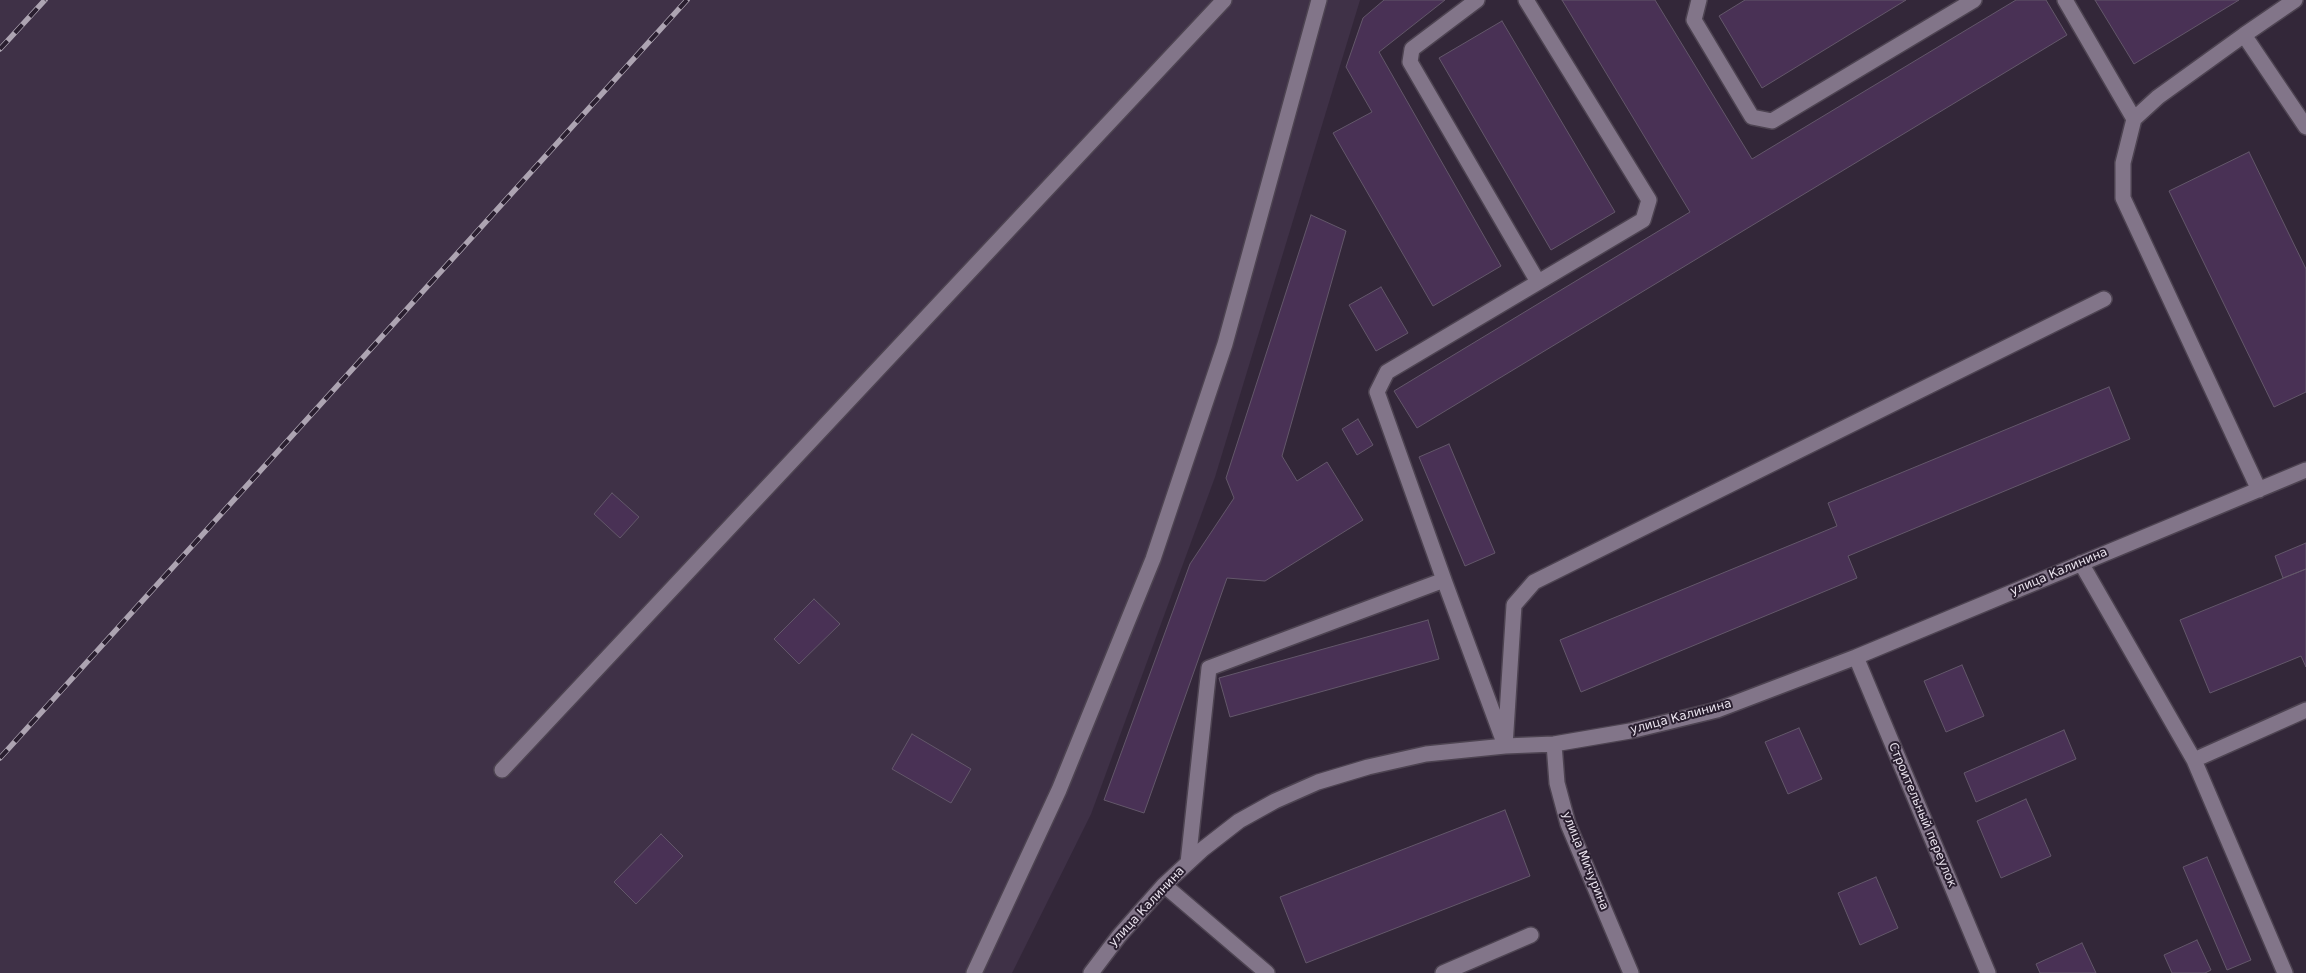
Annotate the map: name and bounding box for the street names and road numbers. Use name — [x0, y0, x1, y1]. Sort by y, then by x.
street label: улица Калинина — [2008, 545, 2110, 599]
street label: улица Калинина — [1629, 697, 1733, 737]
street label: Строительный переулок — [1885, 740, 1959, 890]
street label: улица Мичурина — [1559, 810, 1611, 912]
street label: улица Калинина — [1106, 864, 1188, 950]

